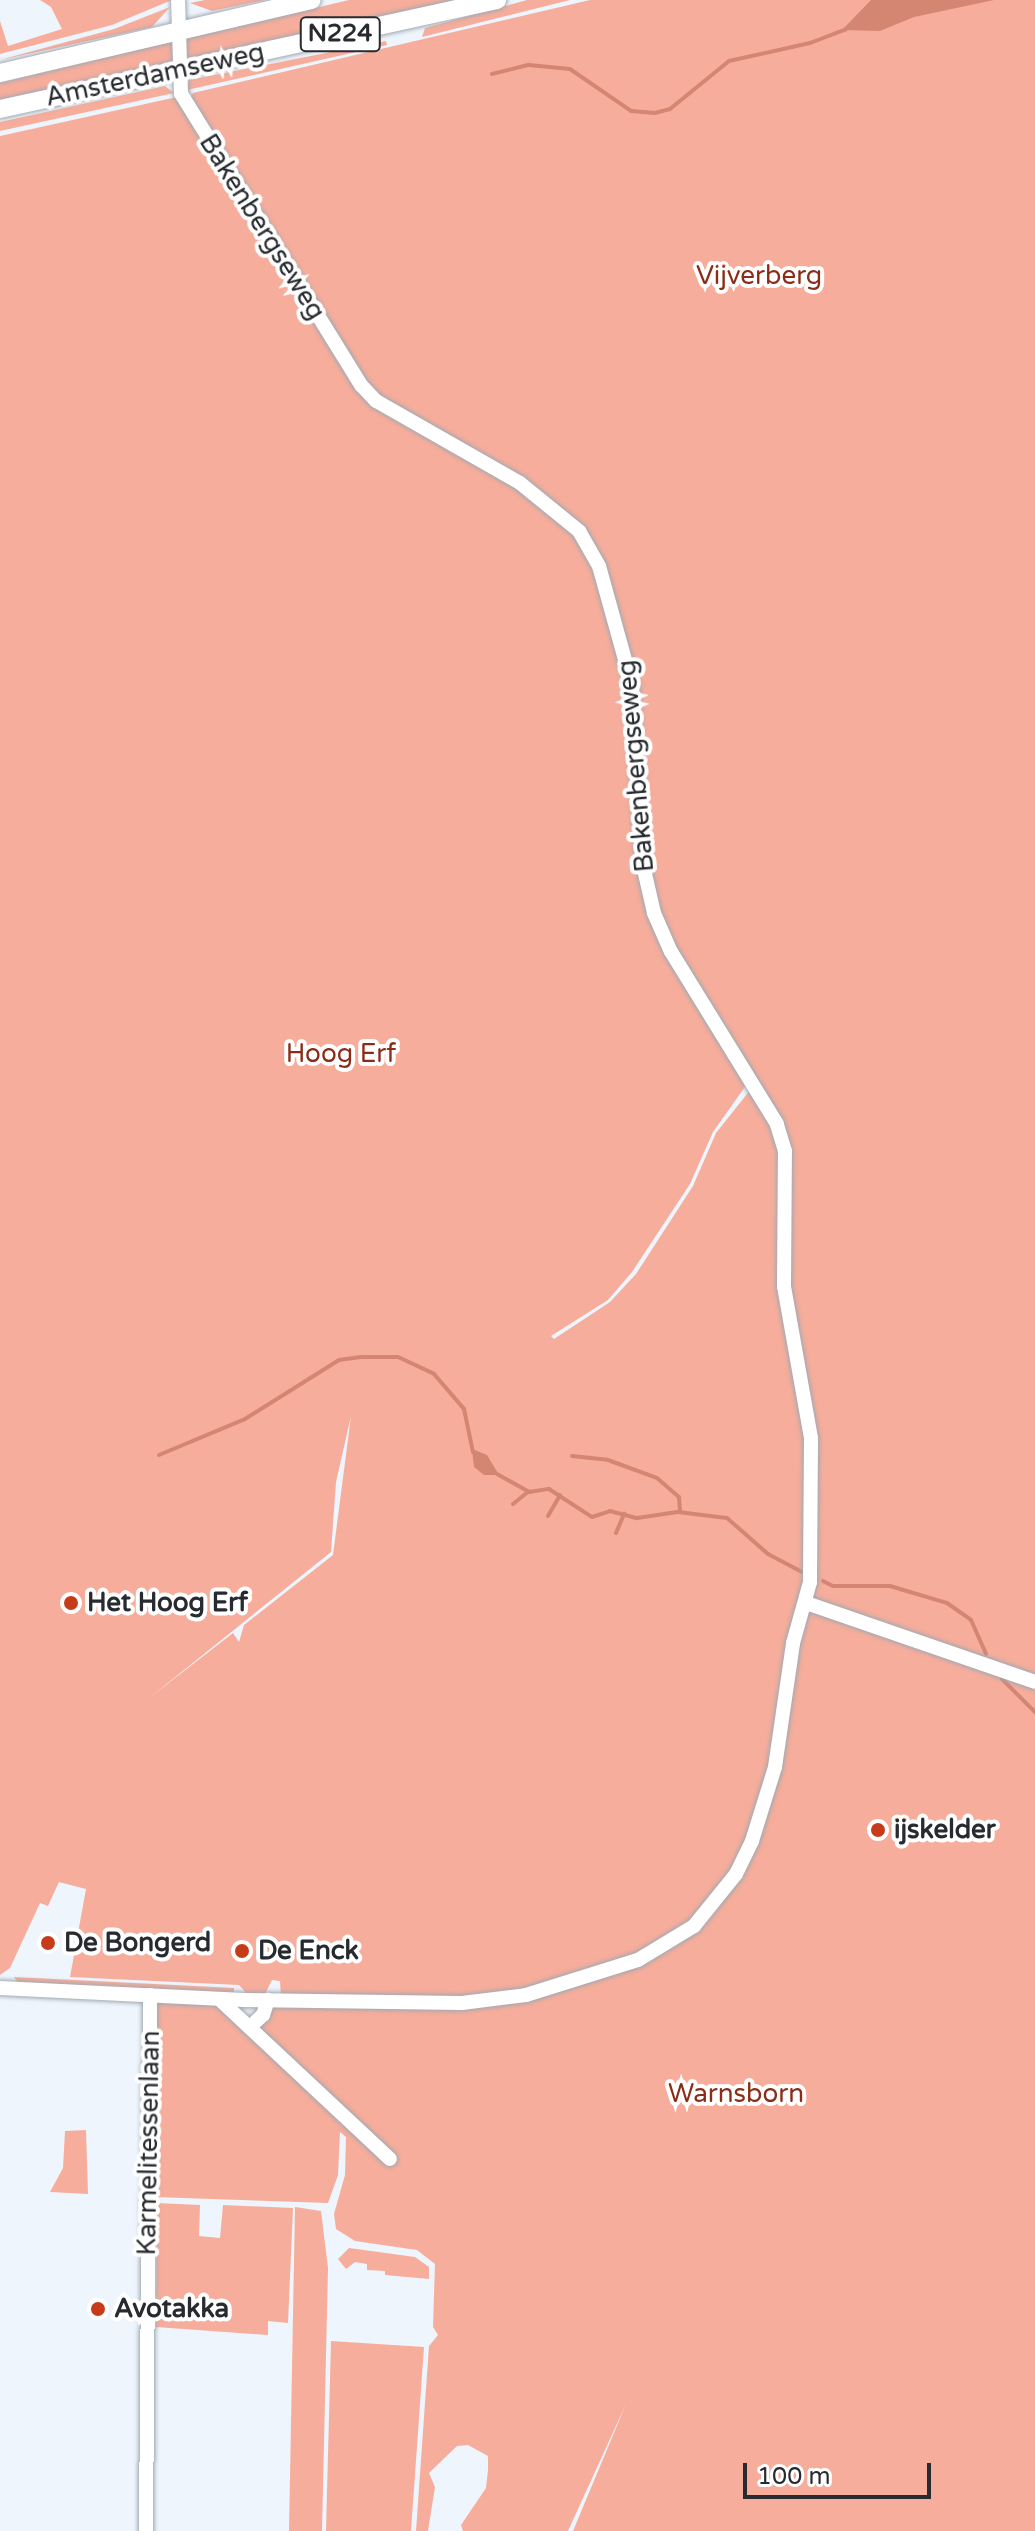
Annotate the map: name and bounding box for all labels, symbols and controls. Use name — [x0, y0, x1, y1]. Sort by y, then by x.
road number: N224 — [298, 14, 382, 54]
street label: Amsterdamseweg — [43, 37, 267, 113]
street label: Bakenbergseweg — [192, 128, 332, 326]
park label: Vijverberg — [696, 260, 822, 292]
street label: Bakenbergseweg — [611, 659, 661, 873]
park label: Hoog Erf — [286, 1038, 396, 1070]
place label: Het Hoog Erf — [87, 1587, 248, 1619]
marker: Het Hoog Erf — [62, 1594, 80, 1612]
place label: ijskelder — [894, 1814, 996, 1846]
marker: ijskelder — [869, 1821, 887, 1839]
place label: De Bongerd — [64, 1927, 211, 1959]
marker: De Bongerd — [39, 1934, 57, 1952]
place label: De Enck — [258, 1935, 359, 1967]
marker: De Enck — [233, 1942, 251, 1960]
street label: Karmelitessenlaan — [131, 2030, 167, 2256]
park label: Warnsborn — [668, 2078, 804, 2110]
place label: Avotakka — [114, 2293, 229, 2325]
marker: Avotakka — [89, 2300, 107, 2318]
scale bar — [747, 2447, 935, 2497]
text: 100 m — [757, 2462, 831, 2491]

